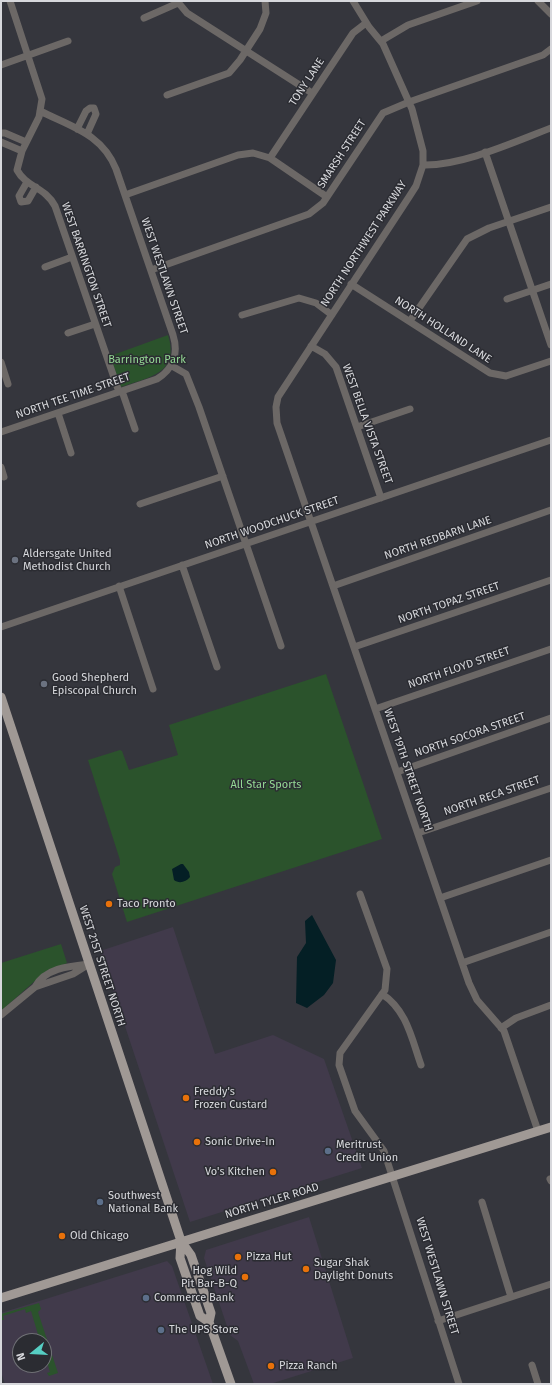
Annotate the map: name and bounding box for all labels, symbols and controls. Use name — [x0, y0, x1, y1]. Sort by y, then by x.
street label: TONY LANE — [287, 56, 327, 108]
street label: SMARSH STREET — [315, 117, 369, 191]
street label: NORTH NORTHWEST PARKWAY — [318, 178, 410, 310]
street label: WEST BARRINGTON STREET — [58, 201, 114, 329]
street label: WEST WESTLAWN STREET — [138, 216, 190, 336]
street label: NORTH HOLLAND LANE — [392, 294, 494, 366]
park label: Barrington Park — [108, 353, 186, 367]
street label: WEST BELLA VISTA STREET — [339, 362, 395, 486]
street label: NORTH TEE TIME STREET — [14, 370, 132, 422]
street label: NORTH WOODCHUCK STREET — [203, 494, 341, 552]
street label: NORTH REDBARN LANE — [383, 513, 493, 563]
place label: Aldersgate United Methodist Church — [23, 547, 112, 573]
marker: Aldersgate United Methodist Church — [10, 555, 20, 565]
street label: NORTH TOPAZ STREET — [396, 579, 502, 627]
street label: NORTH FLOYD STREET — [406, 644, 512, 692]
place label: Good Shepherd Episcopal Church — [52, 671, 137, 697]
marker: Good Shepherd Episcopal Church — [39, 679, 49, 689]
street label: WEST 19TH STREET NORTH — [381, 707, 435, 833]
street label: NORTH SOCORA STREET — [413, 710, 527, 760]
street label: NORTH RECA STREET — [442, 773, 542, 819]
park label: All Star Sports — [230, 778, 302, 792]
place label: Taco Pronto — [117, 897, 176, 911]
marker: Taco Pronto — [104, 899, 114, 909]
street label: WEST 21ST STREET NORTH — [76, 904, 128, 1028]
place label: Freddy's Frozen Custard — [194, 1085, 267, 1111]
marker: Freddy's Frozen Custard — [181, 1093, 191, 1103]
place label: Sonic Drive-In — [205, 1135, 275, 1149]
marker: Sonic Drive-In — [192, 1137, 202, 1147]
place label: Meritrust Credit Union — [336, 1138, 398, 1164]
marker: Meritrust Credit Union — [323, 1146, 333, 1156]
place label: Vo's Kitchen — [205, 1165, 265, 1179]
marker: Vo's Kitchen — [268, 1167, 278, 1177]
street label: NORTH TYLER ROAD — [223, 1180, 321, 1222]
place label: Southwest National Bank — [108, 1189, 178, 1215]
marker: Southwest National Bank — [95, 1197, 105, 1207]
street label: WEST WESTLAWN STREET — [413, 1216, 461, 1336]
place label: Old Chicago — [70, 1229, 129, 1243]
marker: Old Chicago — [57, 1231, 67, 1241]
place label: Pizza Hut — [246, 1250, 292, 1264]
marker: Pizza Hut — [233, 1252, 243, 1262]
place label: Sugar Shak Daylight Donuts — [314, 1256, 393, 1282]
place label: Hog Wild Pit Bar-B-Q — [181, 1264, 237, 1290]
marker: Sugar Shak Daylight Donuts — [301, 1264, 311, 1274]
marker: Hog Wild Pit Bar-B-Q — [240, 1272, 250, 1282]
place label: Commerce Bank — [154, 1291, 234, 1305]
marker: Commerce Bank — [141, 1293, 151, 1303]
place label: The UPS Store — [169, 1323, 239, 1337]
marker: The UPS Store — [156, 1325, 166, 1335]
north arrow — [12, 1333, 52, 1373]
text: N — [14, 1351, 28, 1362]
place label: Pizza Ranch — [279, 1359, 338, 1373]
marker: Pizza Ranch — [266, 1361, 276, 1371]

